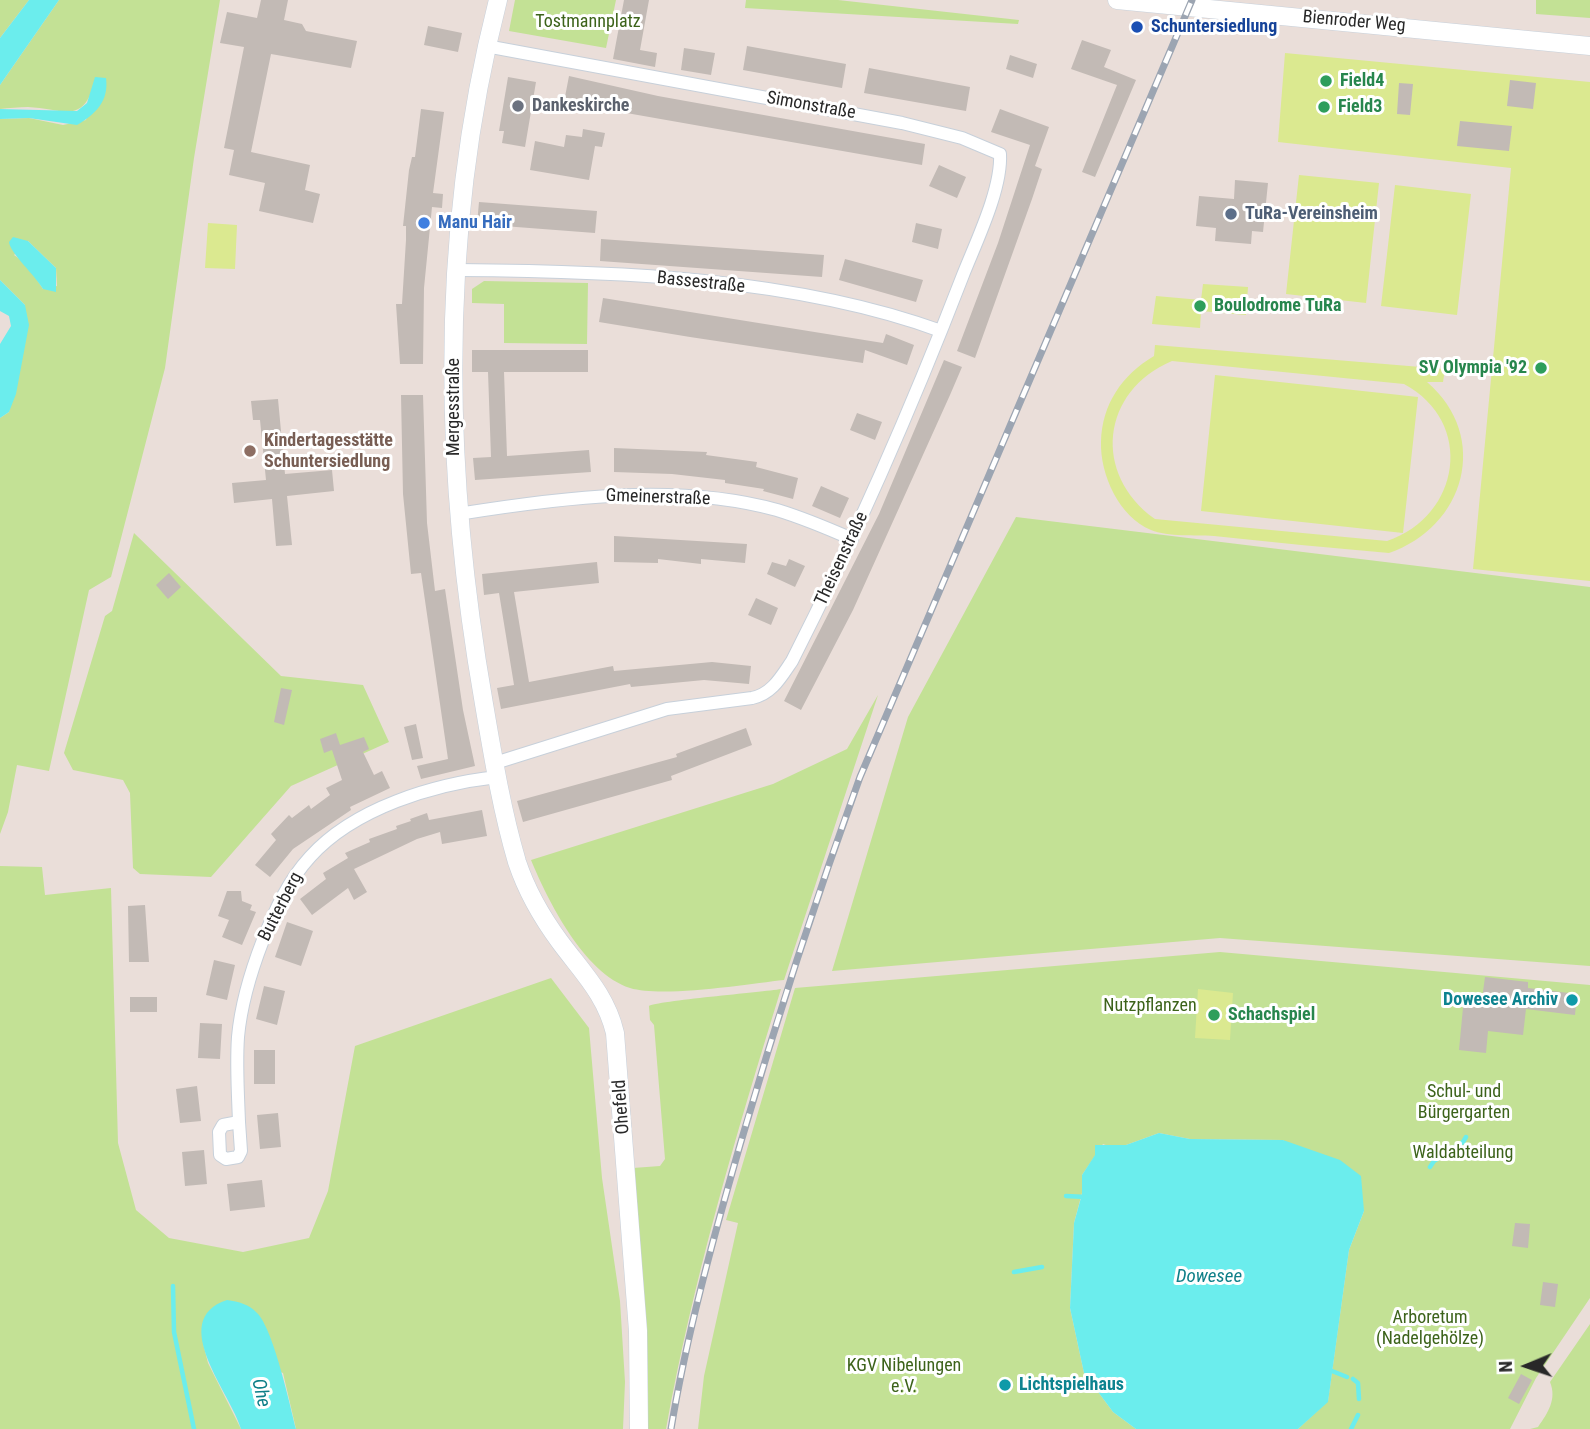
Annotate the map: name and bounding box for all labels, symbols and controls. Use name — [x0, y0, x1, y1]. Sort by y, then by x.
street label: Bienroder Weg — [1302, 7, 1406, 37]
park label: Tostmannplatz — [535, 11, 641, 33]
place label: Schuntersiedlung — [1151, 16, 1277, 38]
marker: Schuntersiedlung — [1129, 19, 1145, 35]
place label: Field4 — [1340, 70, 1384, 92]
marker: Field4 — [1318, 73, 1334, 89]
street label: Simonstraße — [765, 88, 857, 124]
place label: Dankeskirche — [532, 95, 629, 117]
place label: Field3 — [1338, 96, 1382, 118]
marker: Dankeskirche — [510, 98, 526, 114]
marker: Field3 — [1316, 99, 1332, 115]
place label: TuRa-Vereinsheim — [1245, 203, 1378, 225]
marker: TuRa-Vereinsheim — [1223, 206, 1239, 222]
place label: Manu Hair — [438, 212, 512, 234]
marker: Manu Hair — [416, 215, 432, 231]
street label: Bassestraße — [656, 268, 746, 298]
place label: Boulodrome TuRa — [1214, 295, 1342, 317]
marker: Boulodrome TuRa — [1192, 298, 1208, 314]
place label: SV Olympia '92 — [1419, 357, 1527, 379]
street label: Mergesstraße — [443, 358, 465, 456]
marker: SV Olympia '92 — [1533, 360, 1549, 376]
place label: Kindertagesstätte Schuntersiedlung — [264, 430, 393, 472]
marker: Kindertagesstätte Schuntersiedlung — [242, 443, 258, 459]
street label: Gmeinerstraße — [605, 485, 711, 511]
street label: Theisenstraße — [811, 509, 873, 609]
street label: Butterberg — [254, 869, 308, 945]
place label: Dowesee Archiv — [1443, 989, 1558, 1011]
marker: Dowesee Archiv — [1564, 992, 1580, 1008]
park label: Nutzpflanzen — [1103, 995, 1197, 1017]
place label: Schachspiel — [1228, 1004, 1315, 1026]
marker: Schachspiel — [1206, 1007, 1222, 1023]
street label: Ohefeld — [609, 1079, 635, 1135]
park label: Schul- und Bürgergarten — [1418, 1081, 1510, 1124]
park label: Waldabteilung — [1413, 1142, 1513, 1164]
water label: Dowesee — [1176, 1266, 1242, 1288]
park label: Arboretum (Nadelgehölze) — [1376, 1307, 1484, 1350]
north arrow — [1492, 1331, 1562, 1401]
park label: KGV Nibelungen e.V. — [847, 1355, 961, 1398]
text: N — [1494, 1361, 1517, 1373]
place label: Lichtspielhaus — [1019, 1374, 1124, 1396]
water label: Ohe — [246, 1376, 274, 1410]
marker: Lichtspielhaus — [997, 1377, 1013, 1393]

